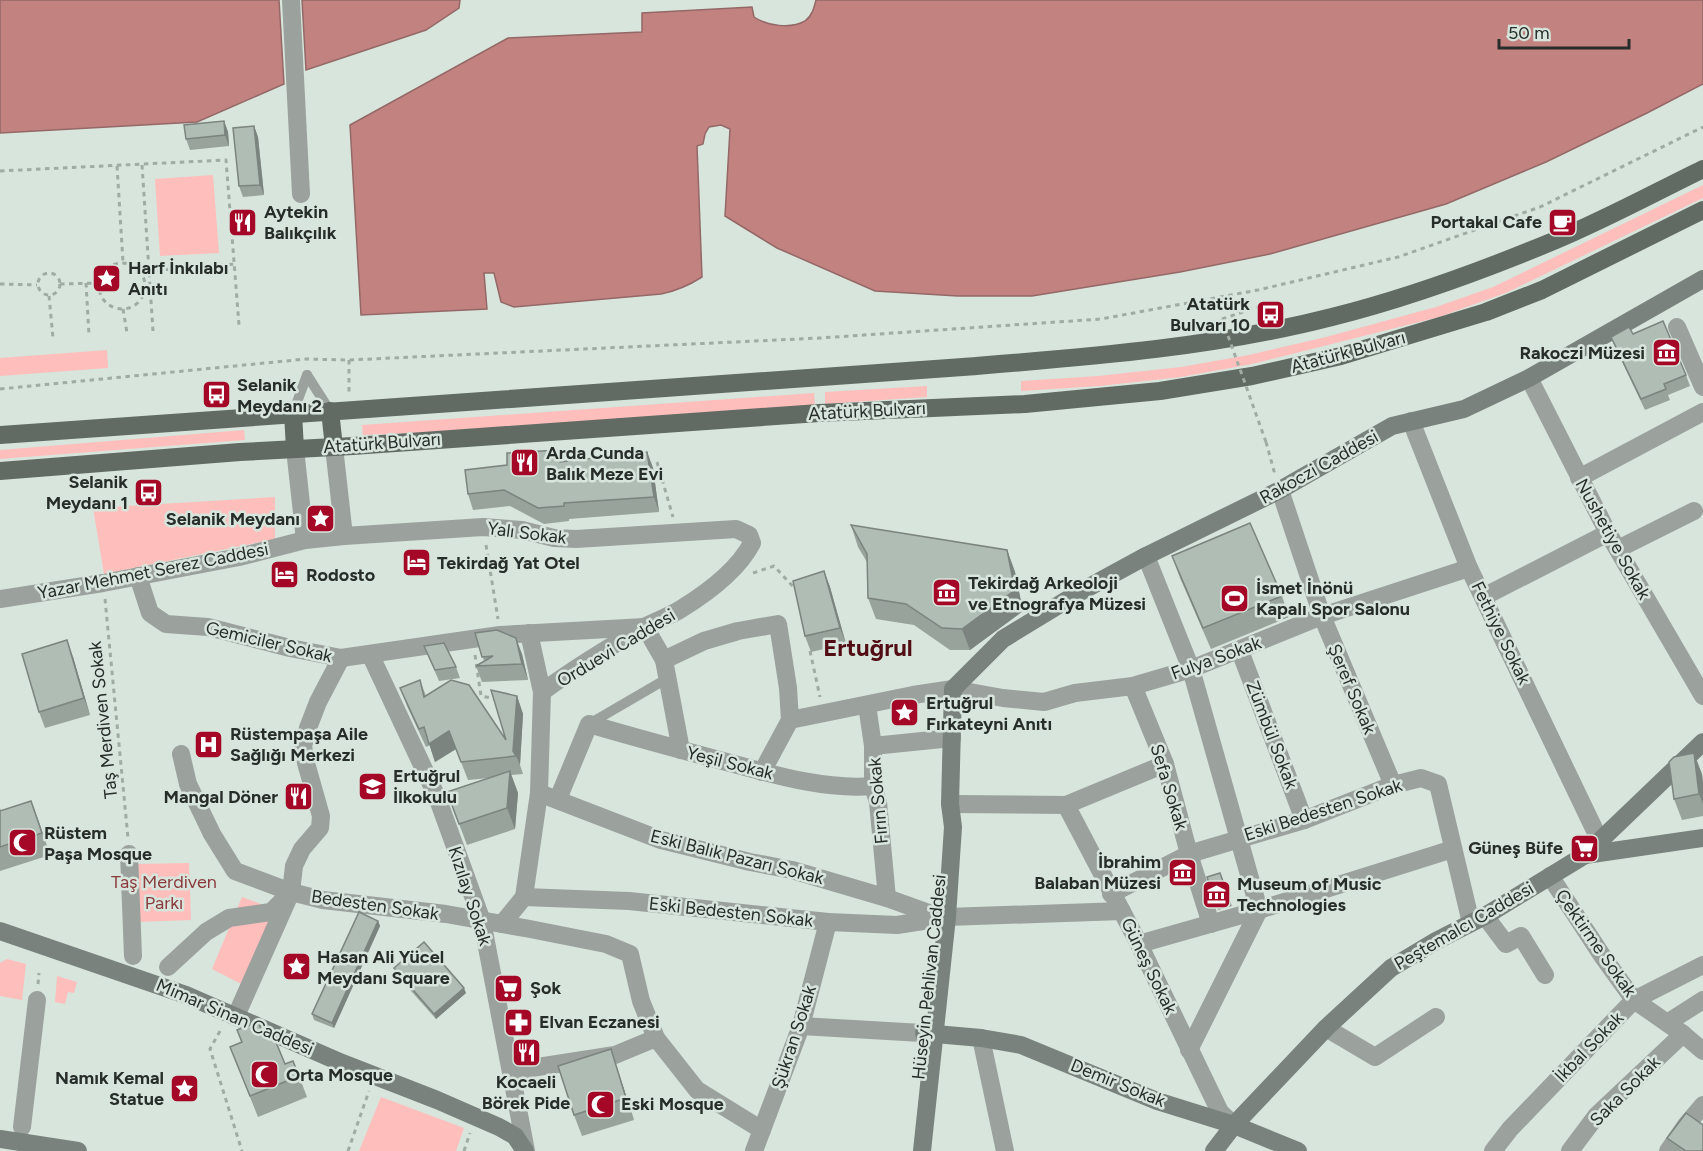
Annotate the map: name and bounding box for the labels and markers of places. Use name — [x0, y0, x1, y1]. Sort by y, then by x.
place label: Aytekin Balıkçılık — [264, 201, 337, 244]
restaurant icon: Aytekin Balıkçılık — [227, 206, 259, 238]
cafe icon: Portakal Cafe — [1547, 206, 1579, 238]
place label: Portakal Cafe — [1430, 211, 1542, 233]
place label: Harf İnkılabı Anıtı — [128, 257, 229, 300]
place icon: Harf İnkılabı Anıtı — [91, 262, 123, 294]
place label: Atatürk Bulvarı 10 — [1170, 293, 1250, 336]
bus stop icon: Atatürk Bulvarı 10 — [1255, 298, 1287, 330]
museum icon: Rakoczi Müzesi — [1650, 337, 1682, 369]
place label: Rakoczi Müzesi — [1519, 342, 1645, 364]
place label: Selanik Meydanı 2 — [237, 374, 322, 417]
bus stop icon: Selanik Meydanı 2 — [200, 379, 232, 411]
place label: Arda Cunda Balık Meze Evi — [546, 442, 663, 485]
restaurant icon: Arda Cunda Balık Meze Evi — [509, 447, 541, 479]
place label: Selanik Meydanı 1 — [46, 471, 128, 514]
bus stop icon: Selanik Meydanı 1 — [133, 476, 165, 508]
place icon: Selanik Meydanı — [305, 503, 337, 535]
place label: Selanik Meydanı — [166, 508, 300, 530]
hotel icon: Tekirdağ Yat Otel — [400, 547, 432, 579]
place label: Tekirdağ Yat Otel — [437, 552, 580, 574]
hotel icon: Rodosto — [269, 559, 301, 591]
place label: Rodosto — [306, 564, 375, 586]
place label: Tekirdağ Arkeoloji ve Etnografya Müzesi — [968, 572, 1146, 615]
museum icon: Tekirdağ Arkeoloji ve Etnografya Müzesi — [931, 577, 963, 609]
place label: İsmet İnönü Kapalı Spor Salonu — [1256, 577, 1410, 620]
sports icon: İsmet İnönü Kapalı Spor Salonu — [1219, 582, 1251, 614]
place label: Ertuğrul Fırkateyni Anıtı — [926, 692, 1052, 735]
place icon: Ertuğrul Fırkateyni Anıtı — [889, 697, 921, 729]
place label: Rüstempaşa Aile Sağlığı Merkezi — [230, 723, 368, 766]
hospital icon: Rüstempaşa Aile Sağlığı Merkezi — [193, 728, 225, 760]
place label: Ertuğrul İlkokulu — [393, 765, 460, 808]
school or university icon: Ertuğrul İlkokulu — [356, 770, 388, 802]
restaurant icon: Mangal Döner — [283, 781, 315, 813]
place label: Mangal Döner — [164, 786, 278, 808]
place label: Rüstem Paşa Mosque — [44, 822, 152, 865]
mosque icon: Rüstem Paşa Mosque — [7, 827, 39, 859]
supermarket icon: Güneş Büfe — [1568, 832, 1600, 864]
place label: Güneş Büfe — [1468, 837, 1563, 859]
place label: İbrahim Balaban Müzesi — [1034, 851, 1161, 894]
museum icon: İbrahim Balaban Müzesi — [1166, 856, 1198, 888]
place label: Museum of Music Technologies — [1237, 873, 1382, 916]
museum icon: Museum of Music Technologies — [1200, 878, 1232, 910]
place label: Hasan Ali Yücel Meydanı Square — [317, 946, 450, 989]
place icon: Hasan Ali Yücel Meydanı Square — [280, 951, 312, 983]
supermarket icon: Şok — [493, 972, 525, 1004]
place label: Şok — [530, 977, 561, 999]
pharmacy icon: Elvan Eczanesi — [502, 1006, 534, 1038]
place label: Elvan Eczanesi — [539, 1011, 660, 1033]
restaurant icon: Kocaeli Börek Pide — [510, 1037, 542, 1069]
mosque icon: Orta Mosque — [249, 1059, 281, 1091]
place label: Orta Mosque — [286, 1064, 393, 1086]
place label: Namık Kemal Statue — [55, 1067, 164, 1110]
place label: Kocaeli Börek Pide — [482, 1071, 570, 1114]
place icon: Namık Kemal Statue — [169, 1072, 201, 1104]
mosque icon: Eski Mosque — [584, 1088, 616, 1120]
place label: Eski Mosque — [621, 1093, 724, 1115]

